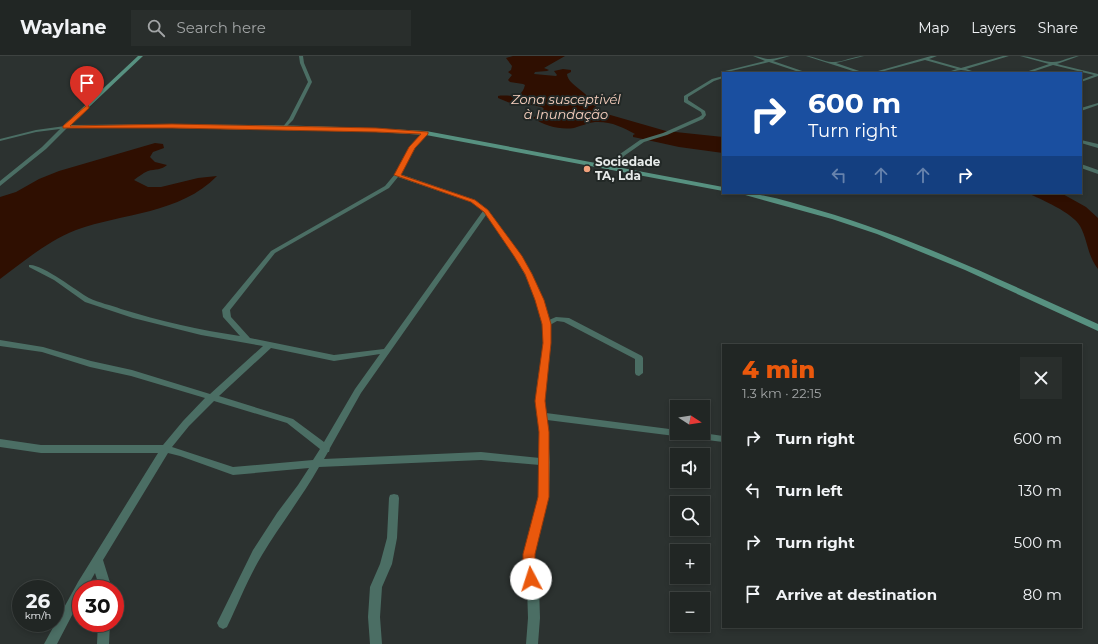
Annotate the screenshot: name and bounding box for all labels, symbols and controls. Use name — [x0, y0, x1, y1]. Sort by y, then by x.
search box — [131, 10, 411, 46]
text: Waylane — [20, 16, 107, 39]
icon: search — [145, 17, 167, 39]
text: Search here — [177, 18, 266, 37]
text: Map — [918, 19, 949, 37]
text: Layers — [971, 19, 1016, 37]
text: Share — [1038, 19, 1078, 37]
pin — [70, 66, 104, 107]
icon: arrive — [76, 72, 98, 94]
text: 600 m — [808, 86, 901, 120]
icon: right — [742, 88, 794, 140]
water label: Zona susceptivél à Inundação — [510, 91, 621, 122]
text: Turn right — [808, 120, 898, 142]
place label: Sociedade TA, Lda — [595, 154, 661, 183]
marker: Sociedade TA, Lda — [582, 164, 592, 174]
icon: left — [828, 164, 850, 186]
icon: ahead — [870, 164, 892, 186]
icon: ahead — [912, 164, 934, 186]
icon: right — [954, 164, 976, 186]
text: 4 min — [742, 355, 815, 384]
button: close — [1020, 357, 1062, 399]
text: 1.3 km · 22:15 — [742, 385, 821, 401]
north arrow — [670, 400, 710, 440]
map controls — [670, 400, 710, 632]
icon: right — [742, 427, 764, 449]
text: Turn right — [776, 429, 855, 448]
text: 600 m — [1013, 429, 1062, 448]
button: sound — [670, 448, 710, 488]
icon: left — [742, 479, 764, 501]
text: Turn left — [776, 481, 843, 500]
text: 130 m — [1018, 481, 1062, 500]
button: search — [670, 496, 710, 536]
icon: right — [742, 531, 764, 553]
text: Turn right — [776, 533, 855, 552]
text: 500 m — [1014, 533, 1062, 552]
button: + — [670, 544, 710, 584]
position arrow — [510, 558, 552, 600]
speed limit sign: 30 — [72, 580, 124, 632]
icon: arrive — [742, 583, 764, 605]
text: Arrive at destination — [776, 585, 937, 604]
text: 80 m — [1023, 585, 1062, 604]
text: 26 — [26, 589, 50, 613]
button: − — [670, 592, 710, 632]
text: km/h — [25, 609, 51, 622]

